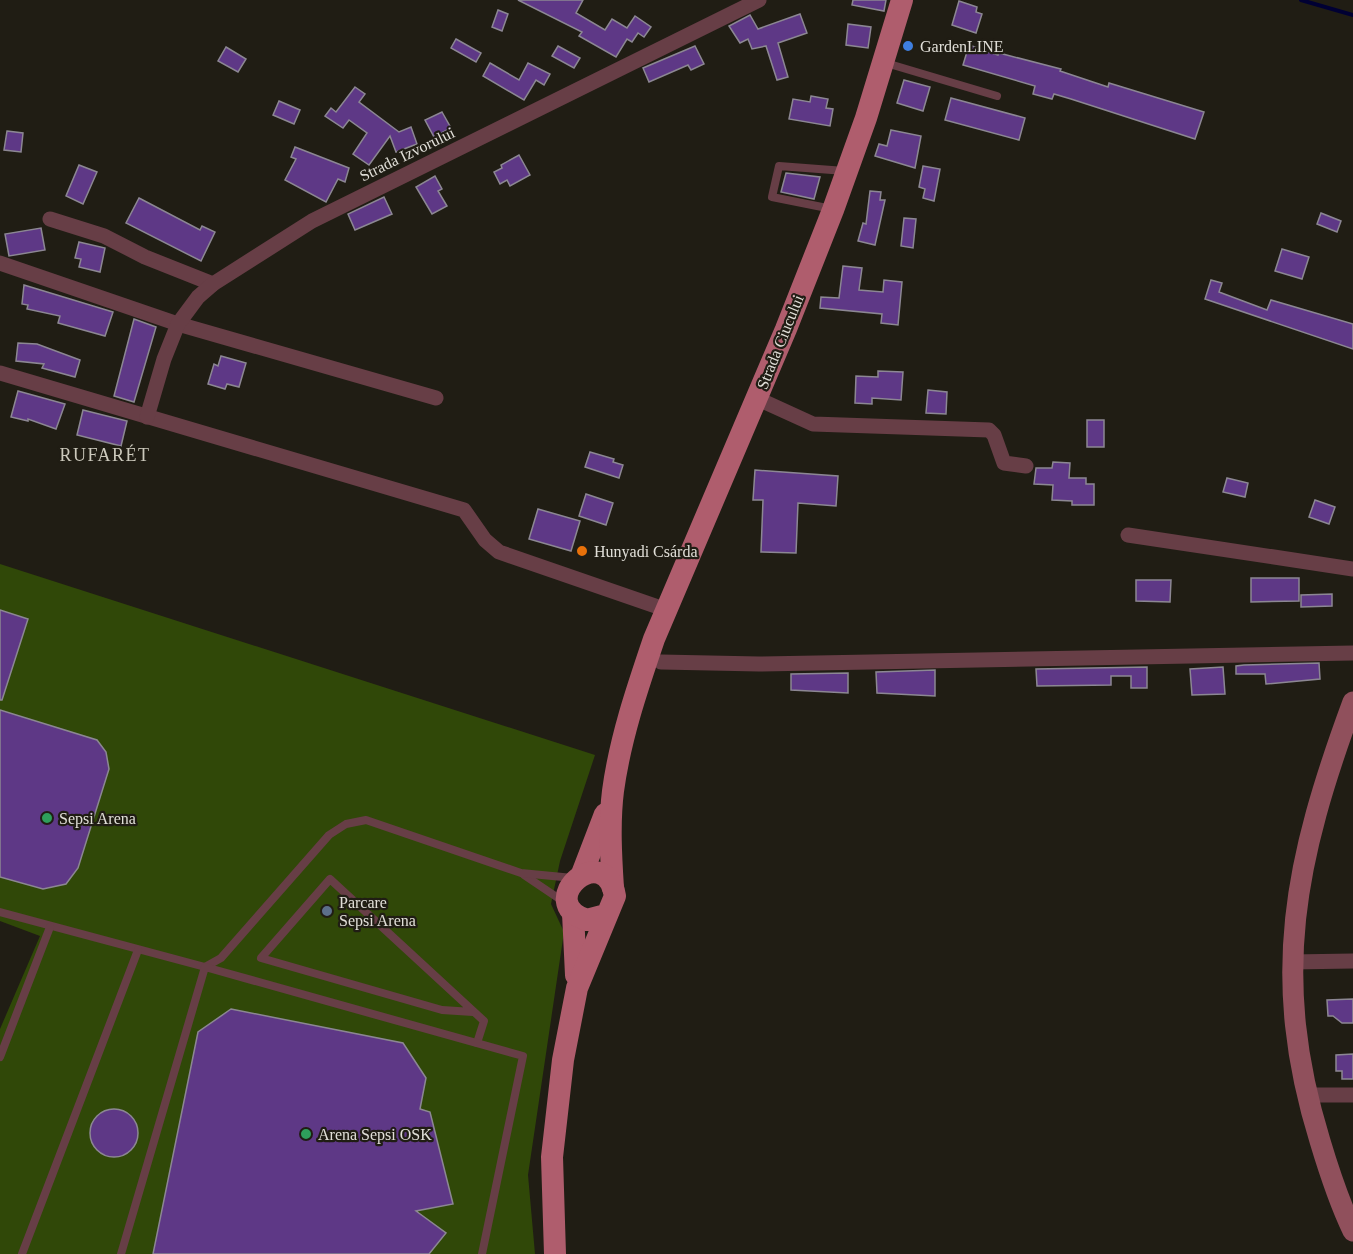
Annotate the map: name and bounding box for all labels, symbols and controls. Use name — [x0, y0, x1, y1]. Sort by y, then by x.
place label: GardenLINE — [920, 38, 1004, 55]
marker: GardenLINE — [901, 39, 915, 53]
street label: Strada Izvorului — [357, 123, 458, 184]
street label: Strada Ciucului — [753, 292, 807, 392]
district label: RUFARÉT — [59, 444, 151, 465]
place label: Hunyadi Csárda — [594, 543, 698, 561]
marker: Hunyadi Csárda — [575, 544, 589, 558]
place label: Sepsi Arena — [59, 810, 136, 828]
marker: Sepsi Arena — [40, 811, 54, 825]
place label: Parcare Sepsi Arena — [339, 894, 416, 930]
marker: Parcare Sepsi Arena — [320, 904, 334, 918]
place label: Arena Sepsi OSK — [318, 1126, 432, 1144]
marker: Arena Sepsi OSK — [299, 1127, 313, 1141]

